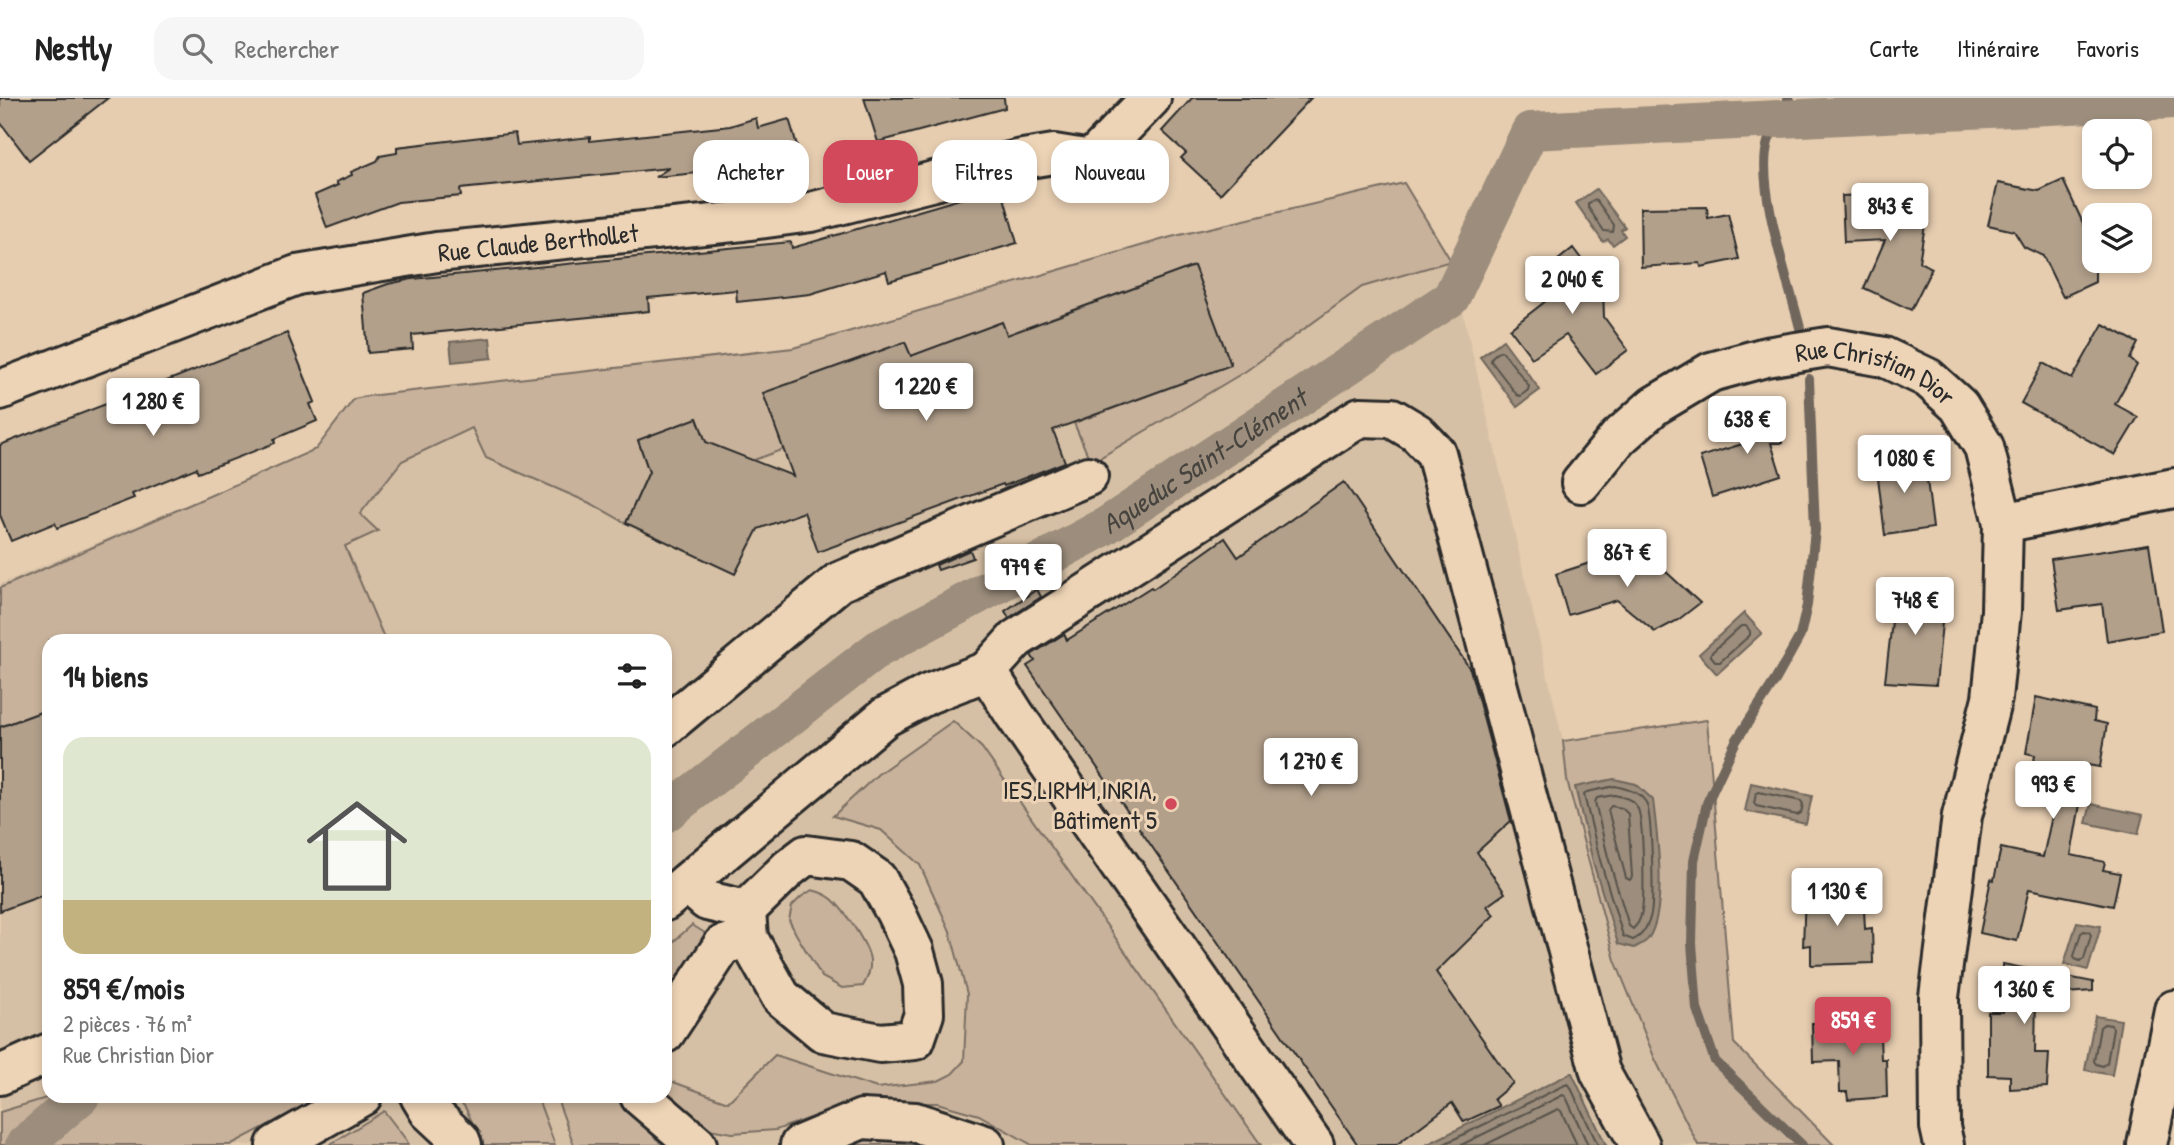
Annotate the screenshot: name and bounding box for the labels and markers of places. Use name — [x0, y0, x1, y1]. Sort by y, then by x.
pin: 843 € — [1841, 184, 1939, 243]
pin: 2 040 € — [1507, 256, 1637, 316]
pin: 1 220 € — [861, 364, 991, 423]
pin: 1 280 € — [88, 378, 218, 438]
pin: 638 € — [1698, 396, 1796, 456]
pin: 1 080 € — [1839, 436, 1969, 495]
pin: 867 € — [1578, 530, 1676, 589]
pin: 979 € — [974, 545, 1072, 604]
pin: 748 € — [1866, 578, 1964, 637]
pin: 1 270 € — [1246, 738, 1376, 798]
pin: 993 € — [2004, 762, 2102, 821]
place label: IES,LIRMM,INRIA, Bâtiment 5 — [1003, 772, 1157, 837]
marker: IES,LIRMM,INRIA, Bâtiment 5 — [1163, 796, 1179, 812]
pin: 1 130 € — [1772, 868, 1902, 928]
pin: 1 360 € — [1959, 967, 2089, 1026]
pin: 859 € — [1804, 998, 1902, 1057]

